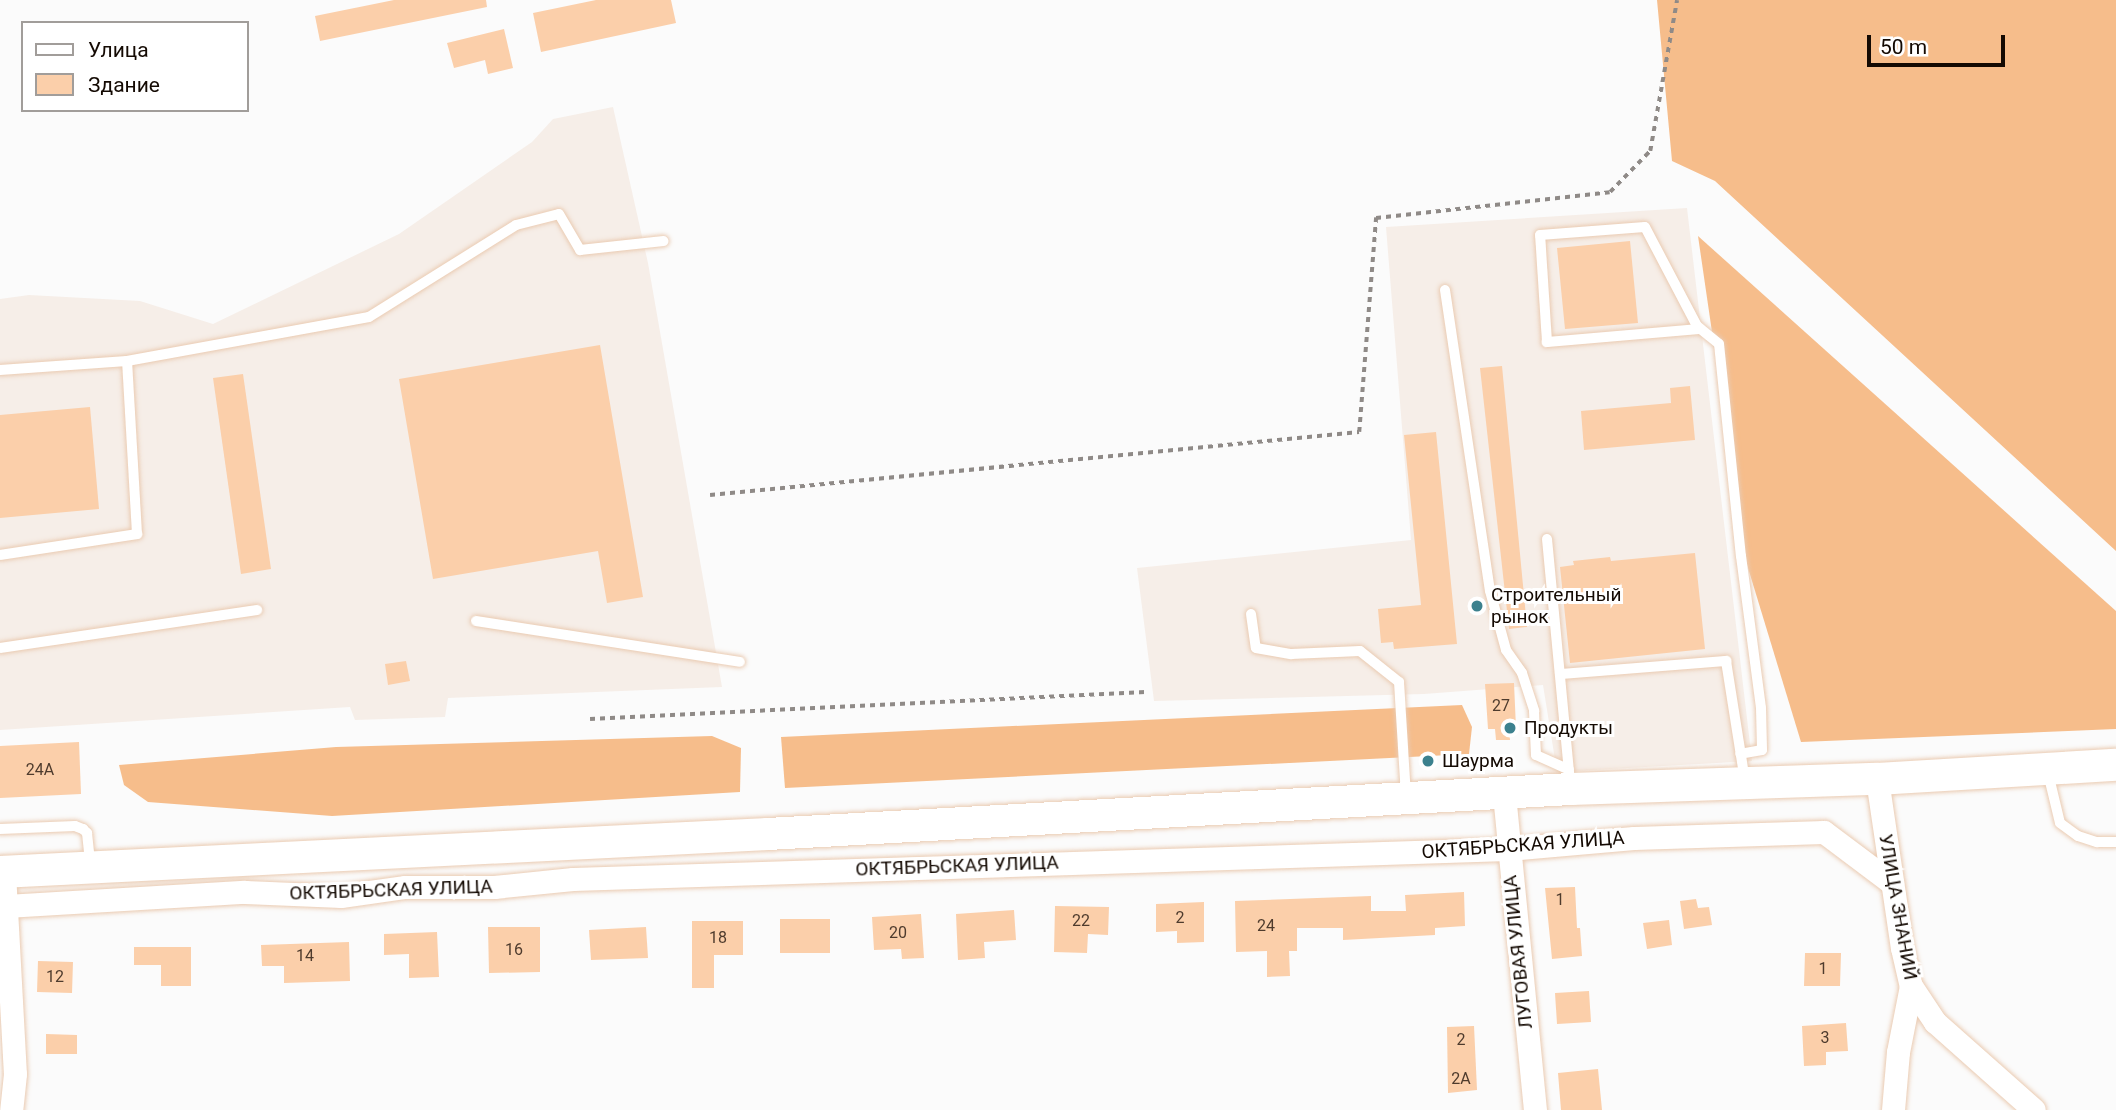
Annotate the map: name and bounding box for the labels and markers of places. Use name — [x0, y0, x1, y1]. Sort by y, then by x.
place label: Строительный рынок — [1491, 584, 1621, 628]
marker: Строительный рынок — [1469, 598, 1485, 614]
place label: Продукты — [1524, 717, 1613, 739]
marker: Продукты — [1502, 720, 1518, 736]
place label: Шаурма — [1442, 750, 1514, 772]
marker: Шаурма — [1420, 753, 1436, 769]

